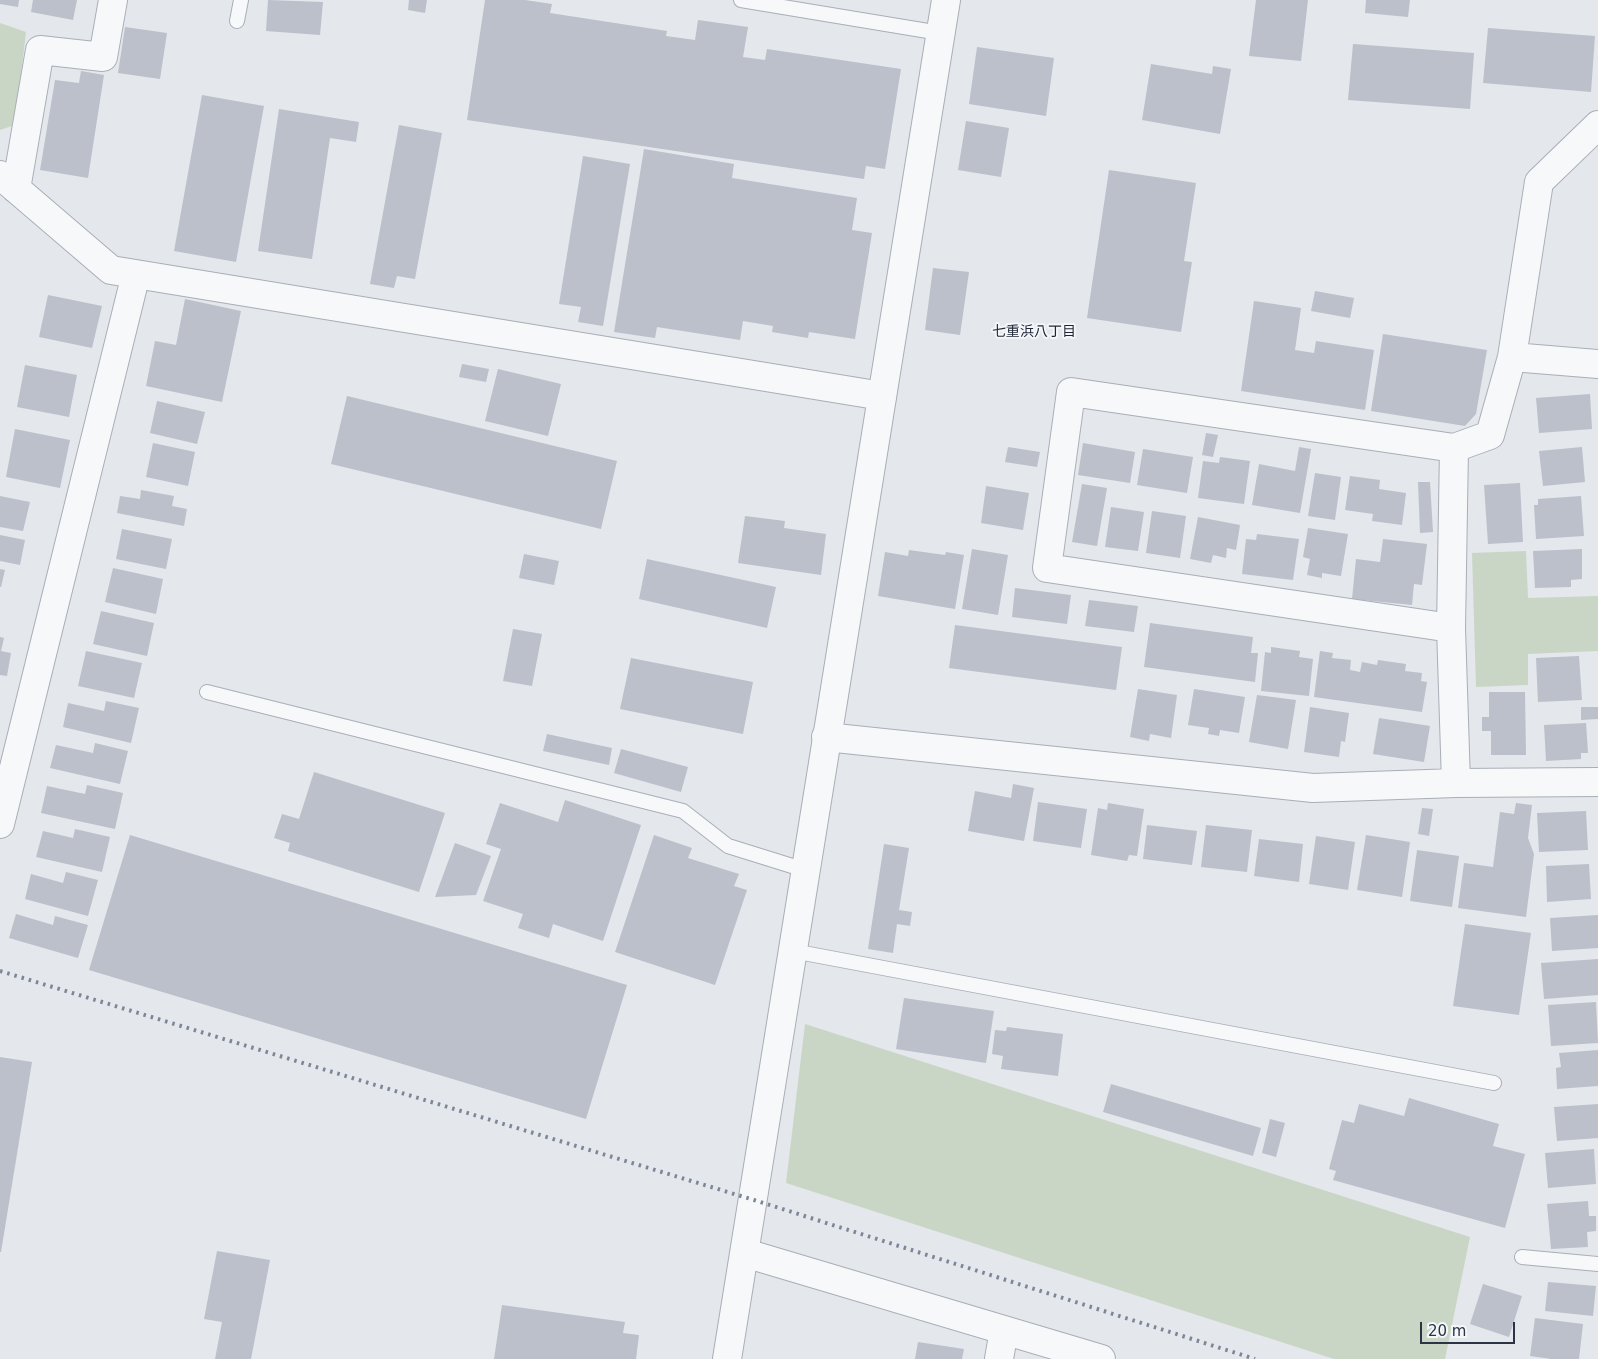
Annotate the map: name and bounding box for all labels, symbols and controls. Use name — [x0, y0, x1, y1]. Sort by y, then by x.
district label: 七重浜八丁目 — [992, 324, 1076, 340]
scale bar — [1423, 1312, 1518, 1344]
text: 20 m — [1428, 1322, 1466, 1340]

